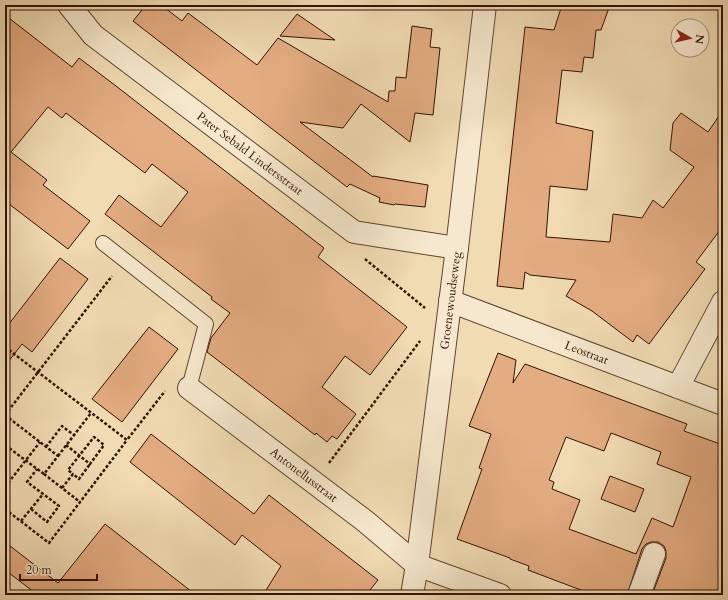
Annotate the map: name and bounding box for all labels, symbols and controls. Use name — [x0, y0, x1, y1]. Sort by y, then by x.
north arrow — [670, 18, 710, 58]
text: N — [691, 34, 707, 46]
street label: Pater Sebald Lindersstraat — [194, 108, 306, 199]
street label: Groenewoudseweg — [436, 250, 465, 350]
street label: Leostraat — [562, 337, 611, 368]
street label: Antonellusstraat — [267, 444, 341, 506]
scale bar — [20, 556, 97, 582]
text: 20 m — [26, 562, 53, 578]

